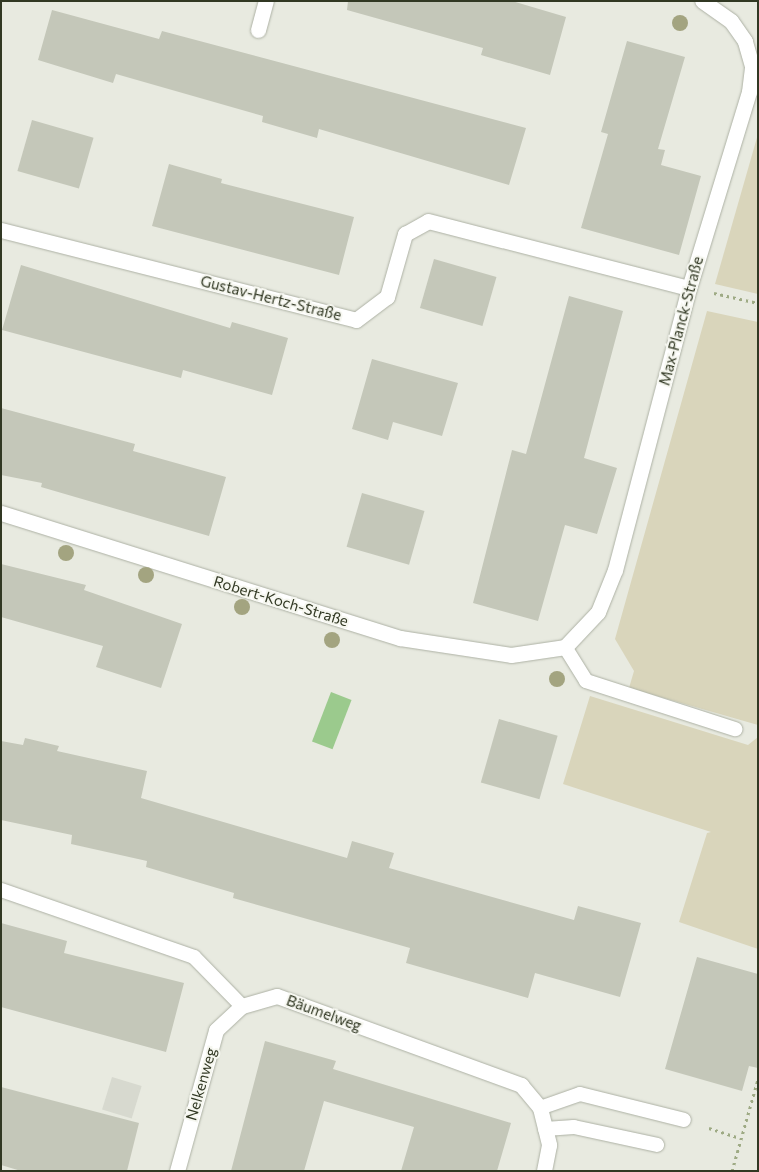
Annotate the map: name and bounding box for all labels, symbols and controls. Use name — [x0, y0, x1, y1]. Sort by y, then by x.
street label: Max-Planck-Straße — [655, 255, 707, 387]
street label: Gustav-Hertz-Straße — [199, 272, 343, 324]
street label: Robert-Koch-Straße — [211, 572, 351, 630]
street label: Bäumelweg — [284, 991, 364, 1035]
street label: Nelkenweg — [182, 1045, 220, 1123]

